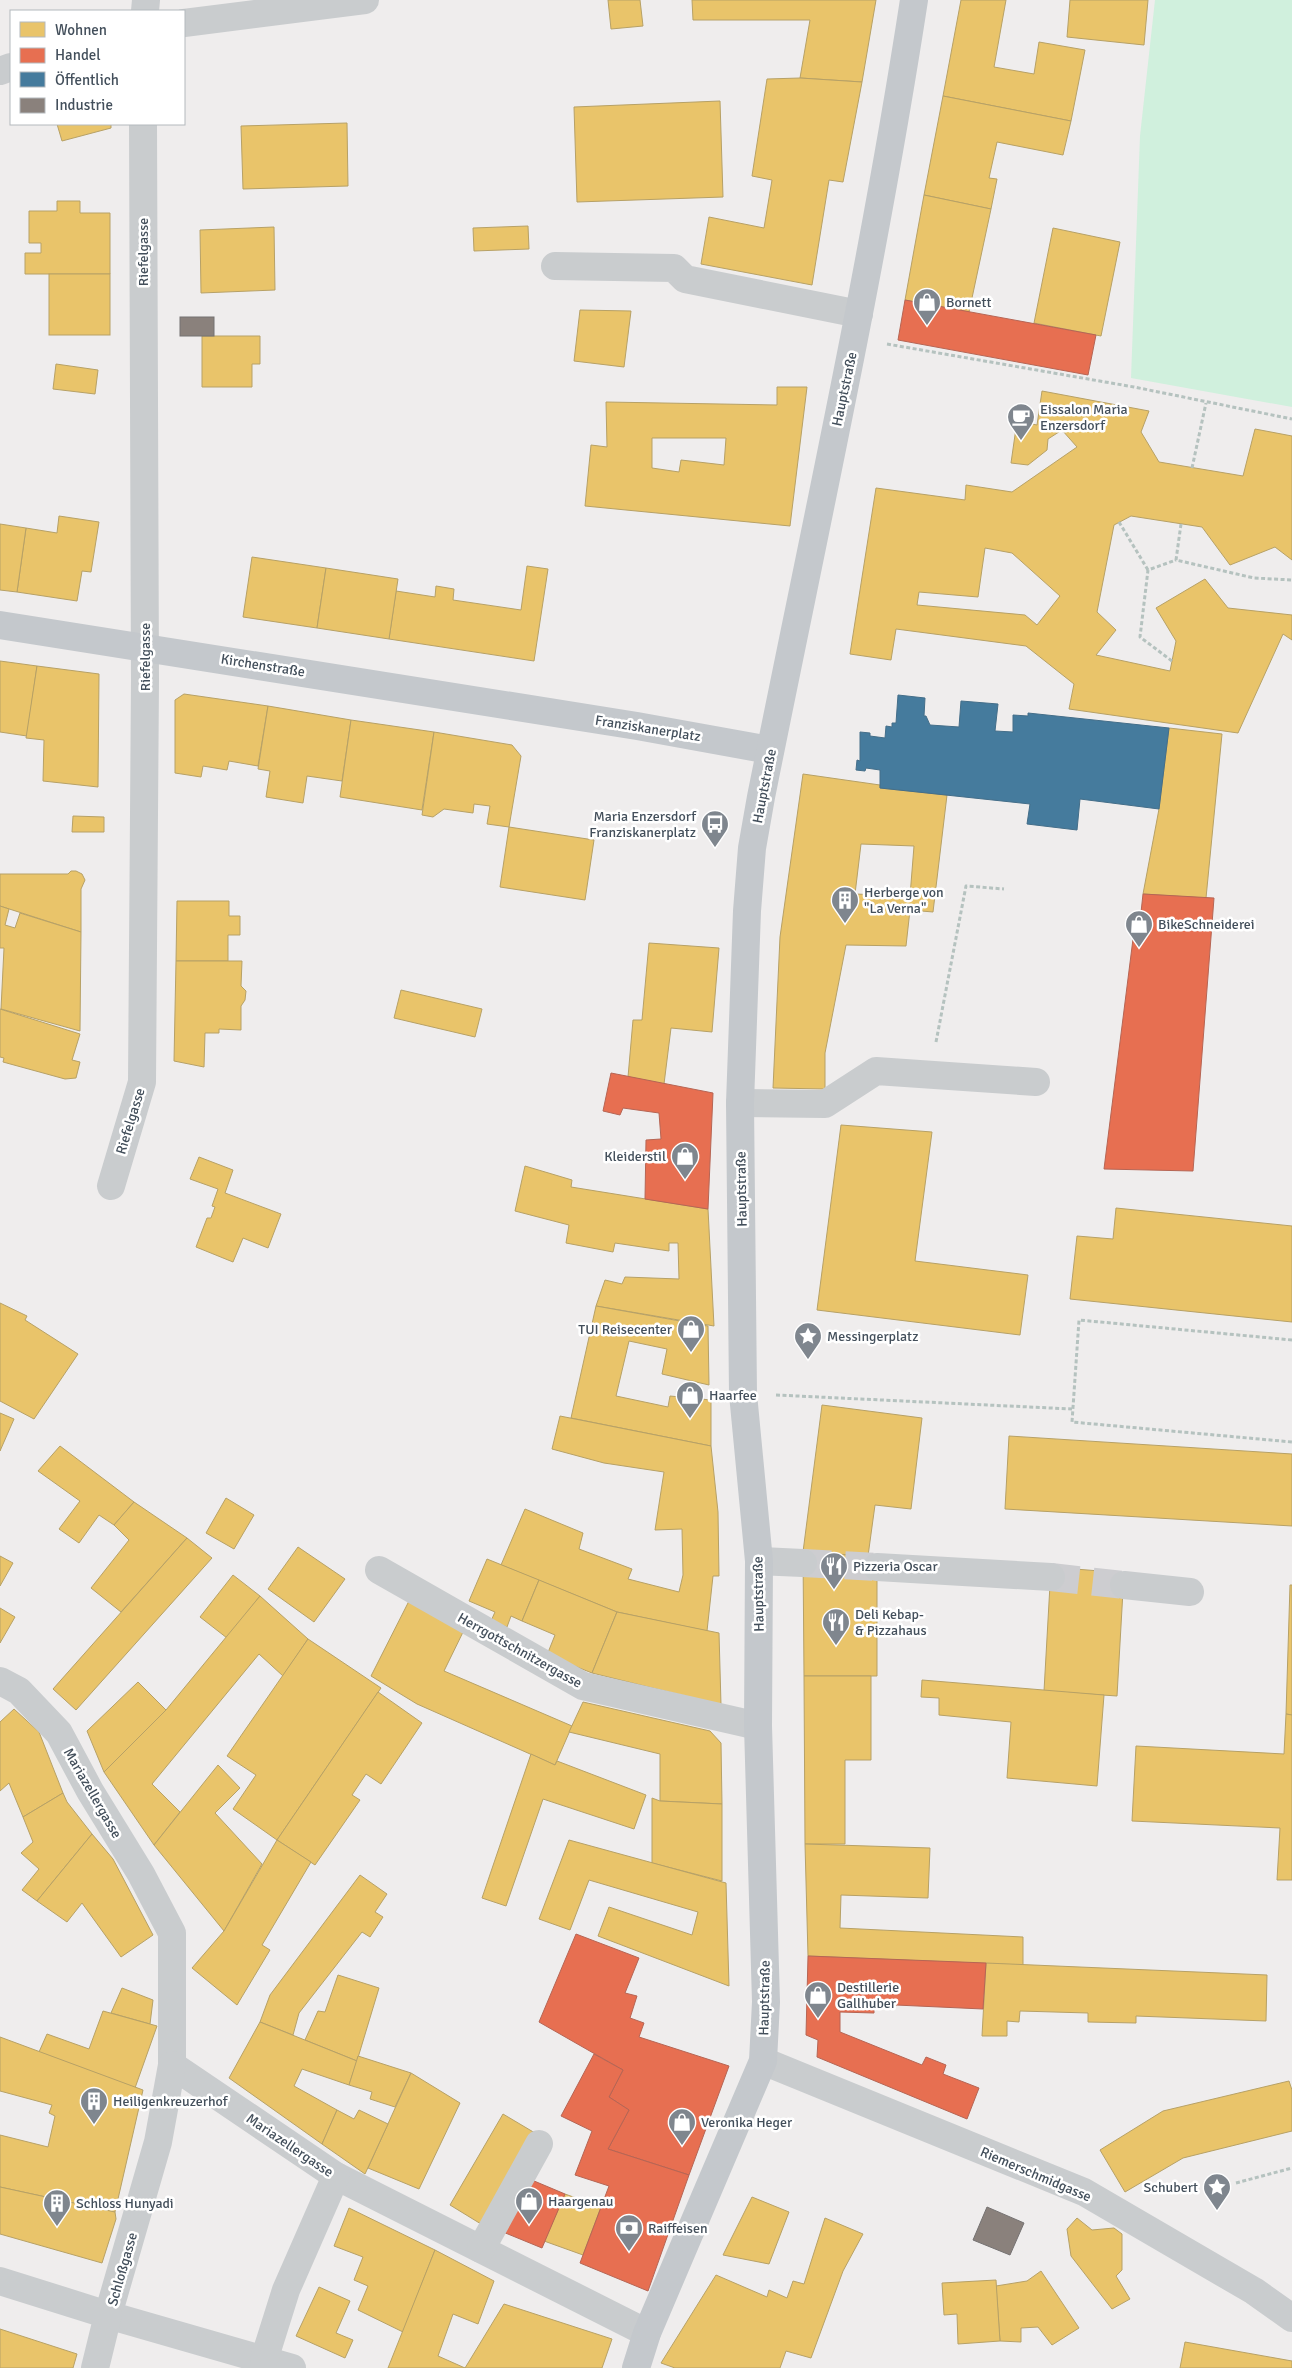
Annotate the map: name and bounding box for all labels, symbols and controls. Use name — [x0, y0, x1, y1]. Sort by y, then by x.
legend — [10, 10, 185, 125]
text: Wohnen — [55, 21, 107, 39]
text: Handel — [55, 46, 101, 64]
text: Öffentlich — [55, 71, 119, 89]
text: Industrie — [55, 96, 113, 114]
street label: Riefelgasse — [135, 218, 152, 286]
shop icon: Bornett — [912, 287, 942, 326]
place label: Bornett — [946, 294, 991, 311]
street label: Hauptstraße — [828, 350, 861, 428]
place label: Eissalon Maria Enzersdorf — [1040, 401, 1128, 434]
cafe icon: Eissalon Maria Enzersdorf — [1006, 402, 1036, 441]
street label: Riefelgasse — [137, 623, 154, 691]
street label: Kirchenstraße — [220, 650, 306, 681]
street label: Franziskanerplatz — [594, 712, 702, 745]
street label: Hauptstraße — [749, 747, 780, 825]
place label: Maria Enzersdorf Franziskanerplatz — [589, 808, 697, 841]
bus stop icon: Maria Enzersdorf Franziskanerplatz — [700, 809, 730, 848]
place label: Herberge von "La Verna" — [864, 884, 944, 917]
building icon: Herberge von "La Verna" — [830, 885, 860, 924]
shop icon: BikeSchneiderei — [1124, 909, 1154, 948]
place label: BikeSchneiderei — [1158, 916, 1255, 933]
street label: Riefelgasse — [112, 1086, 149, 1156]
shop icon: Kleiderstil — [670, 1141, 700, 1180]
place label: Kleiderstil — [604, 1148, 666, 1165]
street label: Hauptstraße — [732, 1151, 751, 1227]
shop icon: TUI Reisecenter — [676, 1314, 706, 1353]
place label: TUI Reisecenter — [578, 1321, 673, 1338]
place icon: Messingerplatz — [793, 1321, 823, 1360]
place label: Messingerplatz — [827, 1328, 918, 1345]
shop icon: Haarfee — [675, 1380, 705, 1419]
place label: Haarfee — [709, 1387, 757, 1404]
restaurant icon: Pizzeria Oscar — [819, 1551, 849, 1590]
street label: Hauptstraße — [749, 1556, 768, 1632]
place label: Pizzeria Oscar — [853, 1558, 938, 1575]
place label: Deli Kebap- & Pizzahaus — [855, 1606, 927, 1639]
restaurant icon: Deli Kebap- & Pizzahaus — [821, 1607, 851, 1646]
street label: Herrgottschnitzergasse — [455, 1609, 585, 1692]
street label: Mariazellergasse — [60, 1745, 125, 1841]
street label: Hauptstraße — [755, 1960, 774, 2036]
place label: Destillerie Gallhuber — [837, 1979, 899, 2012]
shop icon: Destillerie Gallhuber — [803, 1980, 833, 2019]
building icon: Heiligenkreuzerhof — [79, 2086, 109, 2125]
place label: Heiligenkreuzerhof — [113, 2093, 229, 2110]
shop icon: Veronika Heger — [667, 2107, 697, 2146]
street label: Mariazellergasse — [243, 2110, 337, 2181]
place label: Veronika Heger — [701, 2114, 793, 2131]
street label: Riemerschmidgasse — [978, 2143, 1094, 2206]
place icon: Schubert — [1202, 2172, 1232, 2211]
place label: Schubert — [1144, 2179, 1198, 2196]
shop icon: Haargenau — [514, 2186, 544, 2225]
building icon: Schloss Hunyadi — [42, 2188, 72, 2227]
place label: Haargenau — [548, 2193, 613, 2210]
place label: Schloss Hunyadi — [76, 2195, 174, 2212]
bank icon: Raiffeisen — [614, 2213, 644, 2252]
place label: Raiffeisen — [648, 2220, 708, 2237]
street label: Schloßgasse — [104, 2230, 141, 2308]

